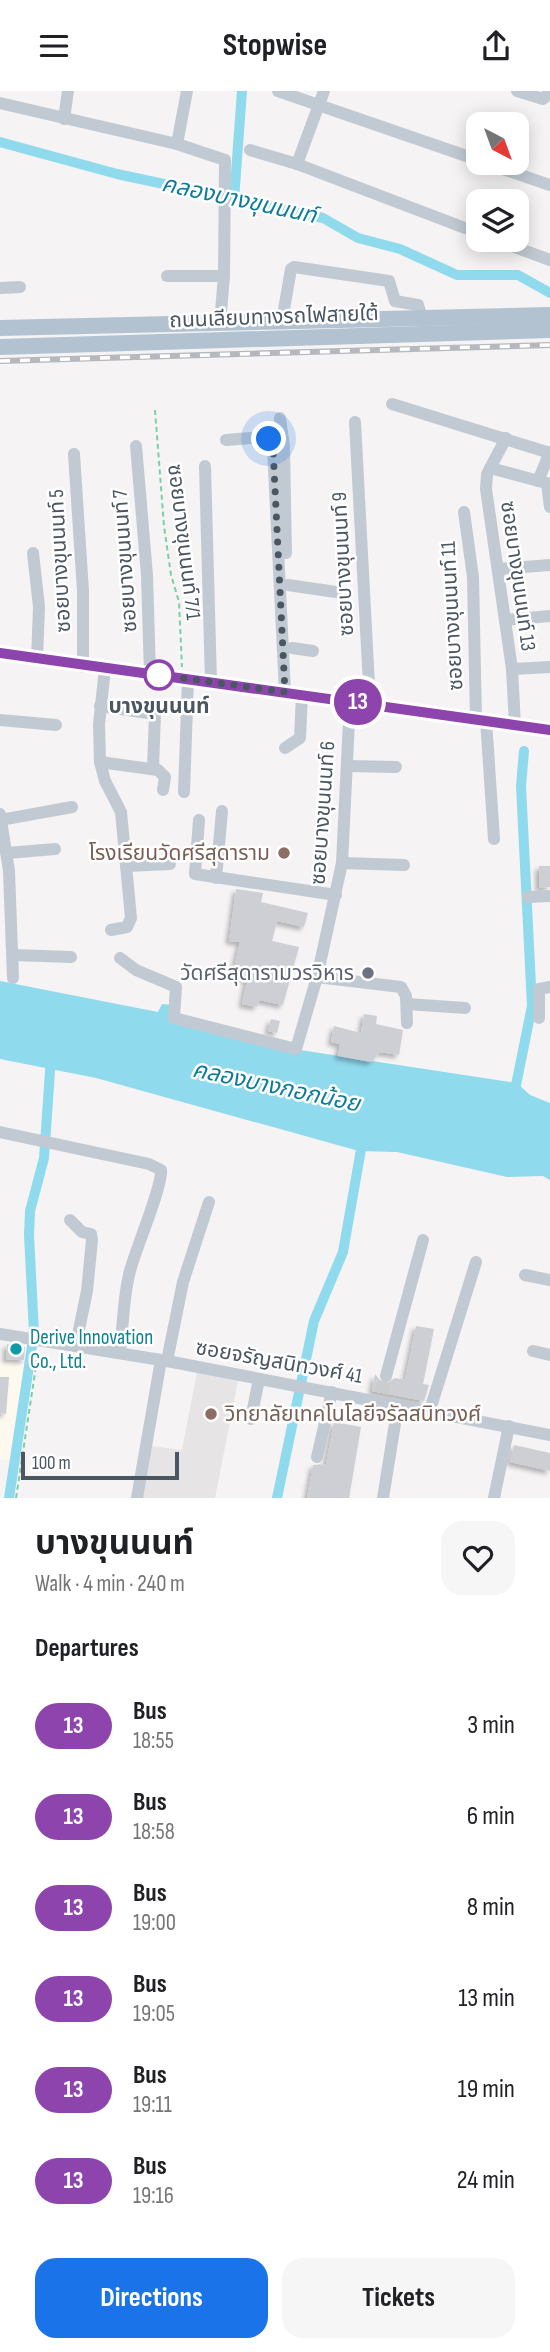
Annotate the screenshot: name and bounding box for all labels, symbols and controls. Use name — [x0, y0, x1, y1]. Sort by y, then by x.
text: Stopwise — [223, 26, 327, 65]
icon: menu — [35, 27, 73, 65]
icon: share — [477, 27, 515, 65]
north arrow — [466, 112, 528, 175]
map controls — [466, 112, 529, 252]
water label: คลองบางขุนนนท์ — [159, 170, 323, 231]
button: layers — [466, 189, 529, 252]
street label: ถนนเลียบทางรถไฟสายใต้ — [169, 301, 379, 333]
your location — [251, 421, 286, 456]
street label: ซอยบางขุนนนท์ 7/1 — [162, 463, 206, 622]
street label: ซอยบางขุนนนท์ 7 — [107, 488, 142, 633]
street label: ซอยบางขุนนนท์ 5 — [44, 489, 76, 633]
street label: ซอยบางขุนนนท์ 9 — [327, 491, 359, 637]
street label: ซอยบางขุนนนท์ 13 — [495, 499, 541, 653]
street label: ซอยบางขุนนนท์ 11 — [436, 540, 468, 691]
marker: บางขุนนนท์ — [144, 660, 174, 690]
line badge: 13 — [326, 679, 390, 725]
text: 13 — [348, 687, 368, 716]
place label: บางขุนนนท์ — [108, 694, 210, 719]
street label: ซอยบางขุนนนท์ 6 — [306, 740, 340, 886]
place label: โรงเรียนวัดศรีสุดาราม — [89, 841, 270, 866]
marker: โรงเรียนวัดศรีสุดาราม — [276, 845, 292, 861]
place label: วัดศรีสุดารามวรวิหาร — [180, 961, 354, 986]
marker: วัดศรีสุดารามวรวิหาร — [360, 965, 376, 981]
water label: คลองบางกอกน้อย — [190, 1056, 363, 1119]
place label: Derive Innovation Co., Ltd. — [30, 1325, 153, 1374]
street label: ซอยจรัญสนิทวงศ์ 41 — [194, 1335, 365, 1389]
marker: Derive Innovation Co., Ltd. — [8, 1341, 24, 1357]
place label: วิทยาลัยเทคโนโลยีจรัลสนิทวงศ์ — [225, 1402, 481, 1427]
marker: วิทยาลัยเทคโนโลยีจรัลสนิทวงศ์ — [203, 1406, 219, 1422]
scale bar — [21, 1449, 178, 1481]
text: 100 m — [32, 1452, 71, 1475]
button: heart — [441, 1521, 515, 1595]
text: บางขุนนนท์ — [35, 1524, 194, 1564]
text: Walk · 4 min · 240 m — [35, 1570, 185, 1598]
text: Departures — [35, 1633, 139, 1664]
text: Bus — [133, 1696, 167, 1727]
text: 3 min — [467, 1710, 515, 1741]
text: 13 — [63, 1711, 84, 1740]
text: 18:55 — [133, 1727, 174, 1755]
text: Bus — [133, 1787, 167, 1818]
text: 6 min — [467, 1801, 515, 1832]
text: 13 — [63, 1802, 84, 1831]
text: 18:58 — [133, 1818, 175, 1846]
text: Bus — [133, 1878, 167, 1909]
text: 8 min — [467, 1892, 515, 1923]
text: 13 — [63, 1893, 84, 1922]
text: 19:00 — [133, 1909, 176, 1937]
text: Bus — [133, 1969, 167, 2000]
text: 13 min — [458, 1983, 515, 2014]
text: 13 — [63, 1984, 84, 2013]
text: 19:05 — [133, 2000, 175, 2028]
text: Bus — [133, 2060, 167, 2091]
text: 19 min — [458, 2074, 515, 2105]
text: 13 — [63, 2075, 84, 2104]
text: 19:11 — [133, 2091, 172, 2119]
text: Bus — [133, 2151, 167, 2182]
text: 24 min — [457, 2165, 515, 2196]
text: 13 — [63, 2166, 84, 2195]
text: 19:16 — [133, 2182, 174, 2210]
button: Directions — [35, 2258, 268, 2338]
button: Tickets — [282, 2258, 515, 2338]

